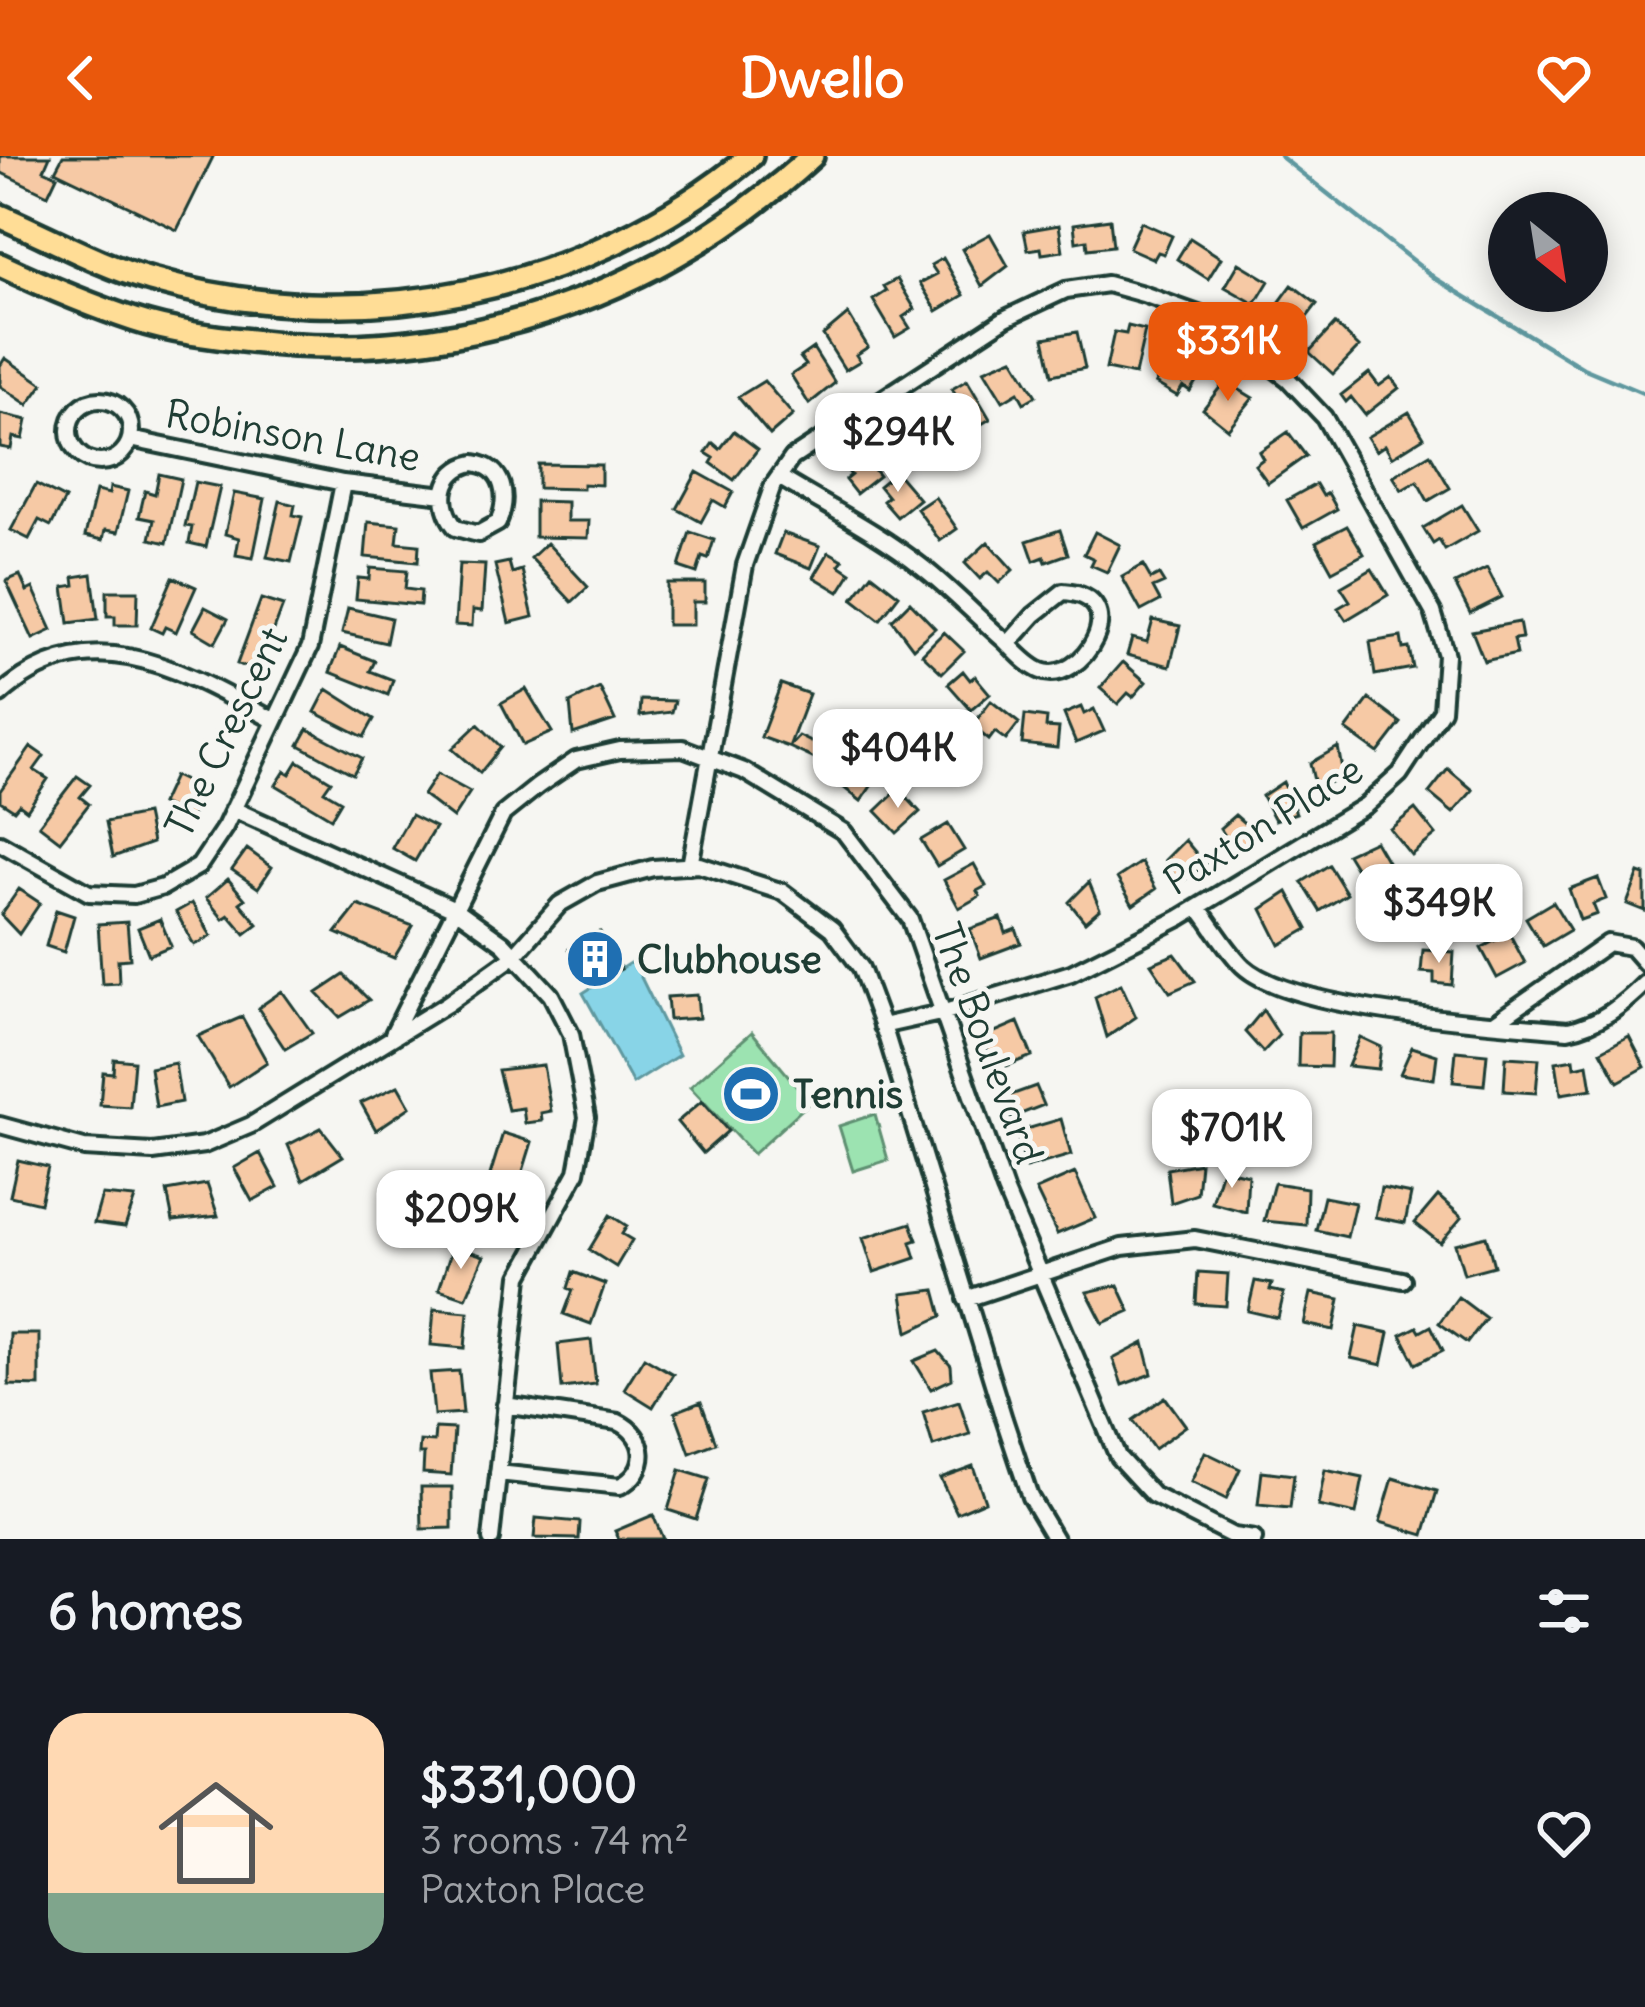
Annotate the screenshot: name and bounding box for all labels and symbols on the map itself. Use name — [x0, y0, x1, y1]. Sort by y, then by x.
north arrow — [1488, 192, 1608, 312]
pin: $331K — [1144, 302, 1312, 404]
street label: Robinson Lane — [162, 389, 424, 482]
pin: $294K — [814, 393, 982, 495]
street label: The Crescent — [155, 619, 298, 845]
pin: $404K — [814, 709, 982, 811]
street label: Paxton Place — [1155, 745, 1372, 906]
pin: $349K — [1355, 864, 1523, 966]
street label: The Boulevard — [921, 916, 1054, 1170]
building icon: Clubhouse — [564, 928, 626, 990]
place label: Clubhouse — [637, 935, 822, 984]
sports icon: Tennis — [720, 1063, 782, 1125]
place label: Tennis — [793, 1070, 903, 1119]
pin: $701K — [1148, 1089, 1316, 1191]
pin: $209K — [377, 1170, 545, 1272]

